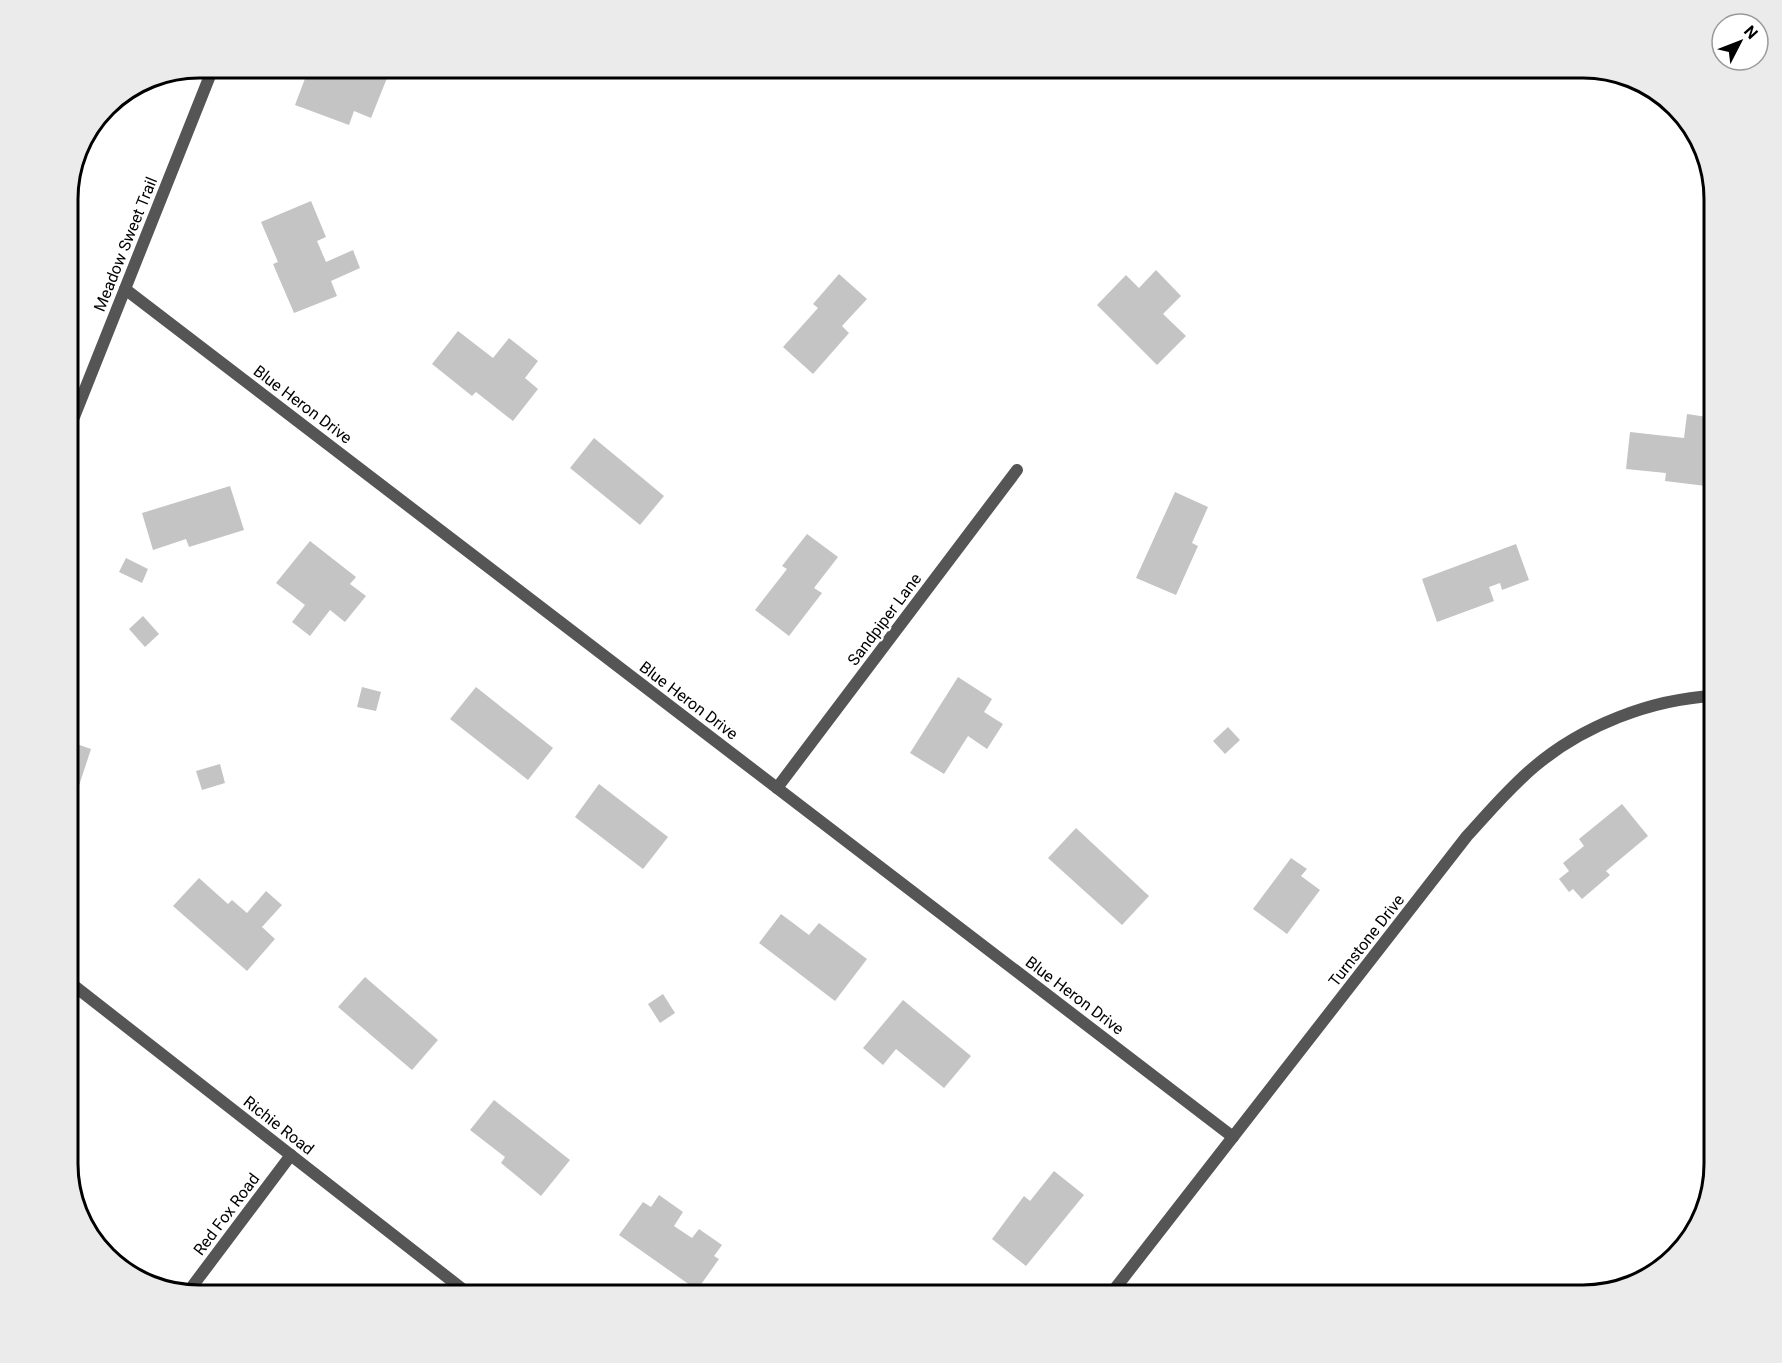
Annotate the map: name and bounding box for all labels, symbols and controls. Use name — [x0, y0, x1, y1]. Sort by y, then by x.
north arrow — [1710, 12, 1770, 72]
text: N — [1740, 22, 1762, 43]
street label: Meadow Sweet Trail — [90, 174, 161, 314]
street label: Blue Heron Drive — [250, 361, 356, 448]
street label: Sandpiper Lane — [844, 569, 925, 669]
street label: Blue Heron Drive — [636, 657, 742, 744]
street label: Turnstone Drive — [1325, 890, 1408, 990]
street label: Blue Heron Drive — [1022, 952, 1128, 1039]
street label: Richie Road — [240, 1092, 318, 1159]
street label: Red Fox Road — [189, 1170, 263, 1259]

